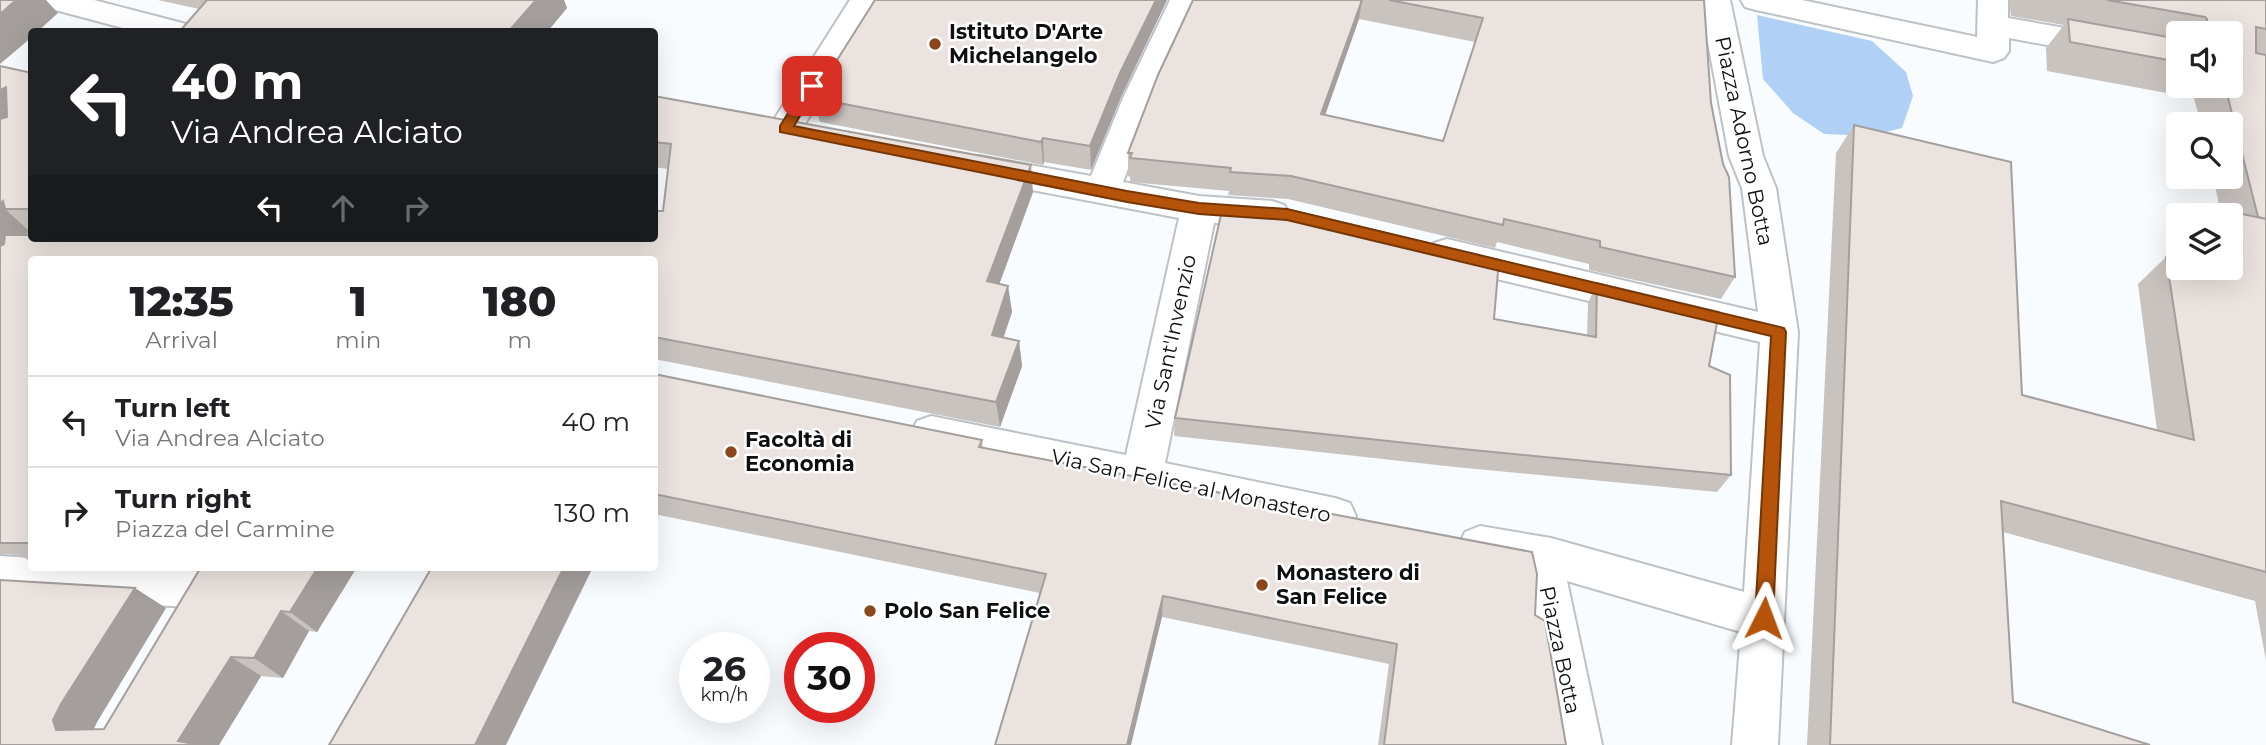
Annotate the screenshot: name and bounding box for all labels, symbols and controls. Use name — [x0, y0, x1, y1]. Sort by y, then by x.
place label: Istituto D'Arte Michelangelo — [949, 19, 1103, 68]
map controls — [2166, 21, 2243, 280]
button: sound — [2166, 21, 2243, 98]
street label: Piazza Adorno Botta — [1710, 34, 1779, 248]
marker: Istituto D'Arte Michelangelo — [927, 36, 943, 52]
text: 40 m — [171, 52, 303, 111]
icon: left — [56, 56, 147, 147]
pin — [782, 56, 842, 116]
icon: arrive — [793, 67, 831, 105]
text: Via Andrea Alciato — [171, 112, 463, 151]
button: search — [2166, 112, 2243, 189]
icon: left — [251, 189, 289, 227]
icon: ahead — [324, 189, 362, 227]
icon: right — [397, 189, 435, 227]
button: layers — [2166, 203, 2243, 280]
street label: Via Sant'Invenzio — [1140, 252, 1201, 432]
text: 12:35 — [129, 275, 234, 327]
text: 1 — [350, 275, 367, 327]
text: 180 — [483, 275, 557, 327]
text: Arrival — [145, 326, 218, 354]
text: min — [335, 326, 381, 354]
text: m — [507, 326, 532, 354]
text: Turn left — [115, 392, 231, 424]
icon: left — [56, 403, 94, 441]
text: 40 m — [561, 406, 630, 438]
text: Via Andrea Alciato — [115, 424, 325, 452]
place label: Facoltà di Economia — [745, 427, 855, 476]
marker: Facoltà di Economia — [723, 444, 739, 460]
street label: Via San Felice al Monastero — [1049, 444, 1333, 527]
text: Turn right — [115, 483, 251, 515]
icon: right — [56, 494, 94, 532]
text: 130 m — [554, 497, 630, 529]
text: Piazza del Carmine — [115, 515, 335, 543]
place label: Monastero di San Felice — [1276, 560, 1420, 609]
marker: Monastero di San Felice — [1254, 577, 1270, 593]
position arrow — [1727, 581, 1801, 655]
street label: Piazza Botta — [1535, 584, 1586, 716]
place label: Polo San Felice — [884, 598, 1050, 623]
marker: Polo San Felice — [862, 603, 878, 619]
speed limit sign: 30 — [784, 632, 875, 723]
text: 26 — [703, 647, 746, 690]
text: km/h — [700, 684, 749, 706]

